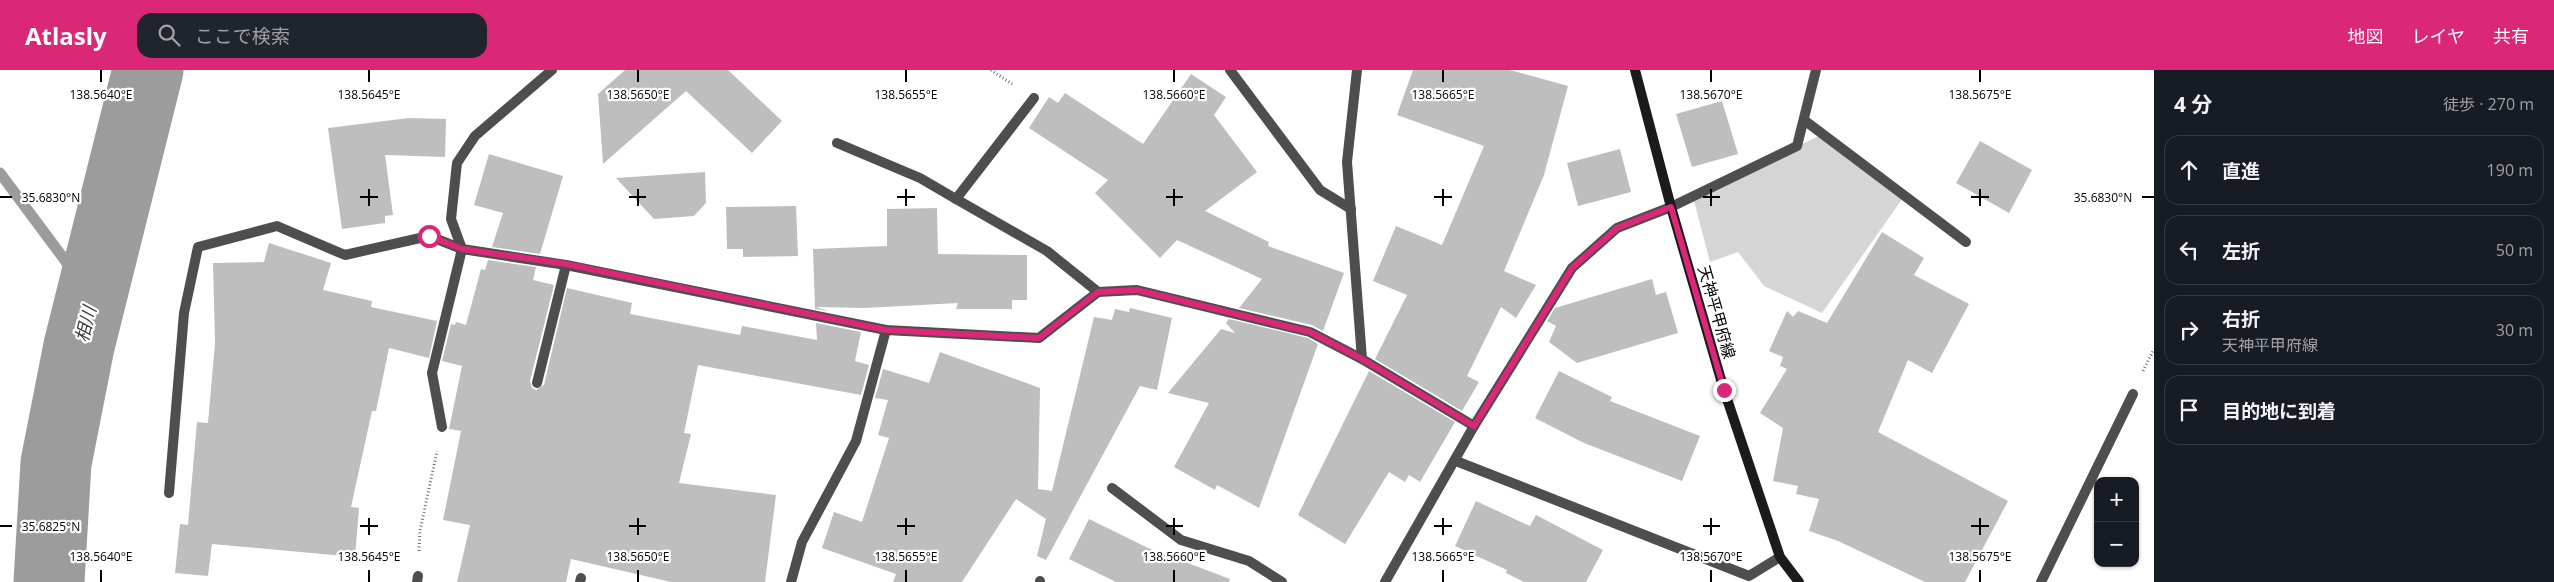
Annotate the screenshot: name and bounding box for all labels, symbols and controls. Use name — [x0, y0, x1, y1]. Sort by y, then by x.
search box — [137, 13, 487, 58]
text: Atlasly — [25, 19, 107, 52]
icon: search — [155, 21, 183, 49]
text: ここで検索 — [195, 23, 290, 49]
text: 地図 — [2348, 24, 2384, 48]
text: レイヤ — [2412, 24, 2465, 48]
text: 共有 — [2493, 24, 2529, 48]
text: 138.5640°E — [70, 86, 133, 103]
text: 138.5645°E — [338, 86, 401, 103]
text: 138.5650°E — [607, 86, 670, 103]
text: 138.5655°E — [875, 86, 938, 103]
text: 138.5660°E — [1143, 86, 1206, 103]
text: 138.5665°E — [1412, 86, 1475, 103]
text: 138.5670°E — [1680, 86, 1743, 103]
text: 138.5675°E — [1949, 86, 2012, 103]
text: 4 分 — [2174, 90, 2212, 118]
text: 徒歩 · 270 m — [2443, 93, 2534, 115]
icon: ahead — [2175, 156, 2203, 184]
text: 直進 — [2222, 158, 2260, 184]
text: 190 m — [2487, 159, 2533, 181]
text: 35.6830°N — [22, 189, 80, 206]
text: 35.6830°N — [2074, 189, 2132, 206]
route start — [418, 225, 441, 248]
icon: left — [2175, 236, 2203, 264]
text: 左折 — [2222, 238, 2260, 264]
text: 50 m — [2496, 239, 2533, 261]
street label: 天神平甲府線 — [1693, 263, 1741, 361]
water label: 相川 — [69, 302, 101, 344]
text: 右折 — [2222, 306, 2260, 332]
icon: right — [2175, 316, 2203, 344]
text: 30 m — [2496, 319, 2533, 341]
text: 天神平甲府線 — [2222, 334, 2318, 356]
route end — [1713, 379, 1736, 402]
icon: arrive — [2175, 396, 2203, 424]
text: 目的地に到着 — [2222, 398, 2336, 424]
map controls — [2094, 477, 2139, 567]
button: + — [2094, 477, 2139, 522]
text: 35.6825°N — [22, 518, 80, 535]
button: − — [2094, 522, 2139, 567]
text: 138.5640°E — [70, 548, 133, 565]
text: 138.5645°E — [338, 548, 401, 565]
text: 138.5650°E — [607, 548, 670, 565]
text: 138.5655°E — [875, 548, 938, 565]
text: 138.5660°E — [1143, 548, 1206, 565]
text: 138.5665°E — [1412, 548, 1475, 565]
text: 138.5670°E — [1680, 548, 1743, 565]
text: 138.5675°E — [1949, 548, 2012, 565]

